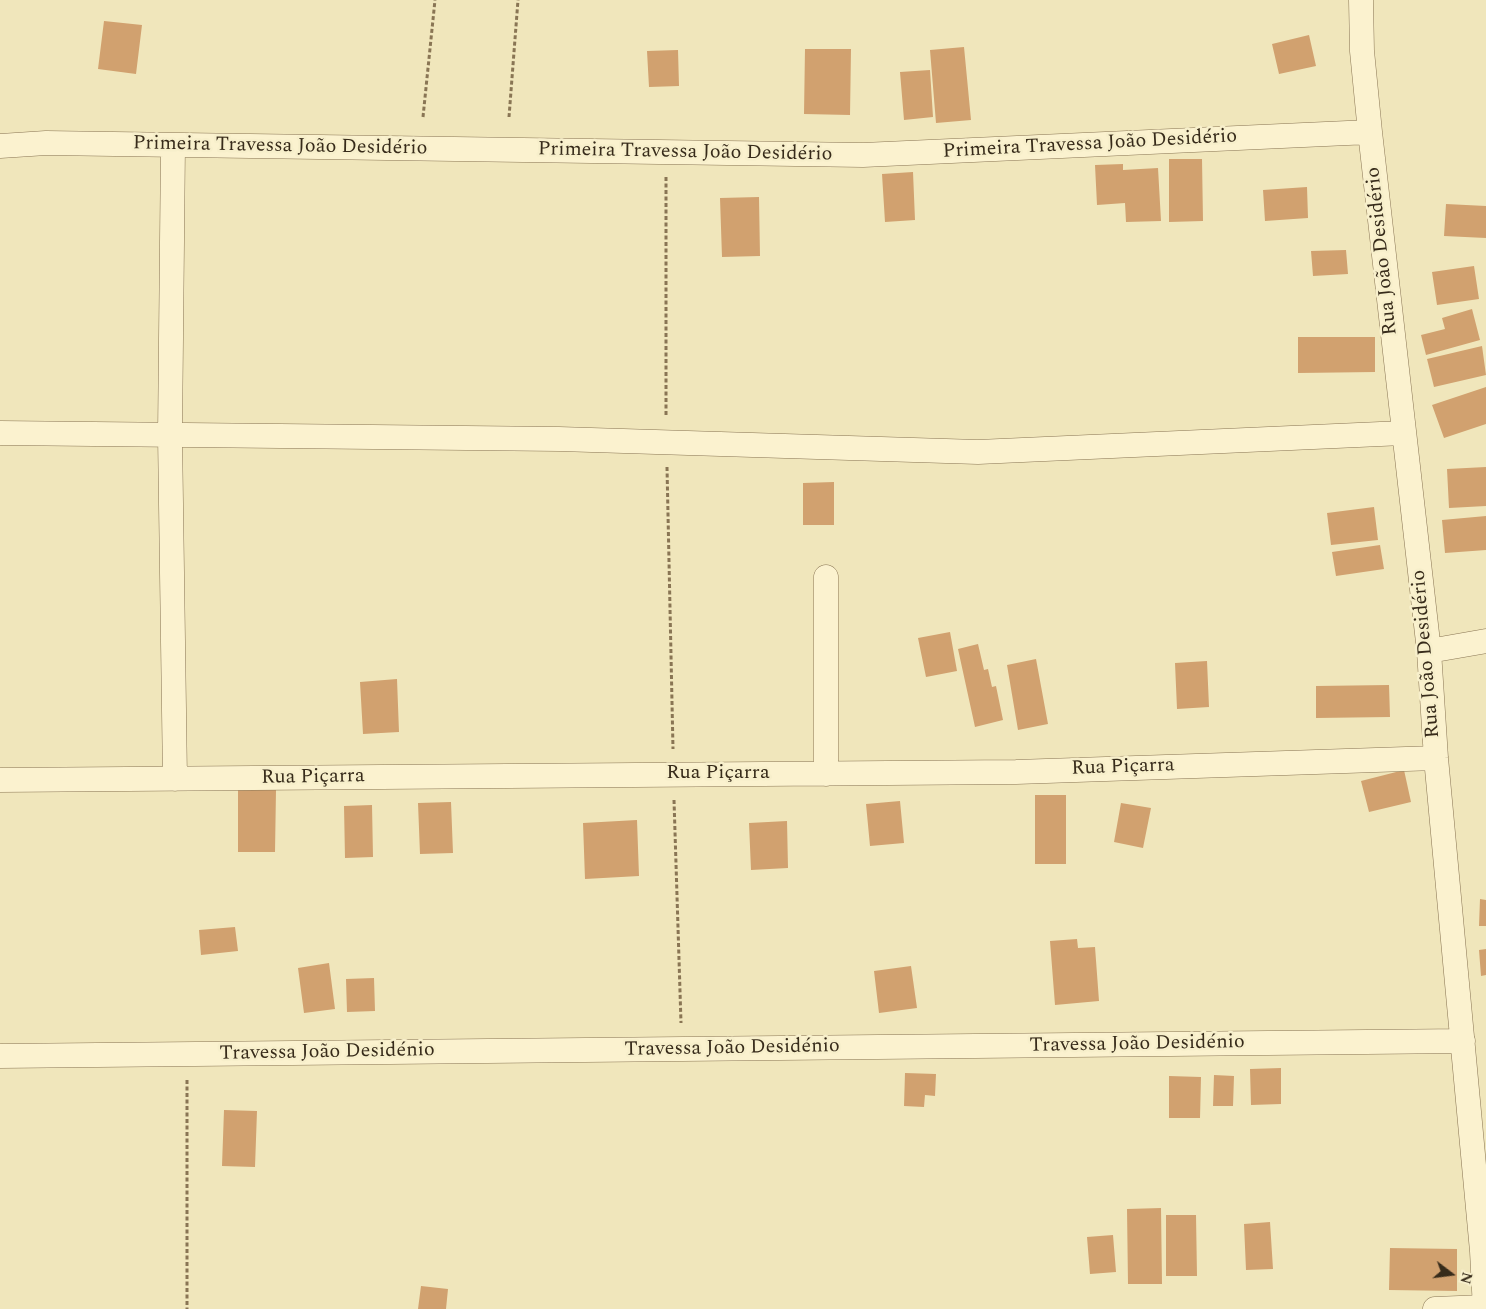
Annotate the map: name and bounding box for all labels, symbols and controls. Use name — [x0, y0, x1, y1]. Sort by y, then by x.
street label: Primeira Travessa João Desidério — [942, 125, 1238, 165]
street label: Primeira Travessa João Desidério — [133, 132, 427, 162]
street label: Primeira Travessa João Desidério — [538, 138, 832, 168]
street label: Rua João Desidério — [1362, 166, 1404, 336]
street label: Rua João Desidério — [1408, 569, 1446, 739]
street label: Rua Piçarra — [1071, 754, 1175, 782]
street label: Rua Piçarra — [666, 762, 770, 786]
street label: Rua Piçarra — [261, 765, 365, 791]
street label: Travessa João Desidénio — [1029, 1031, 1245, 1059]
street label: Travessa João Desidénio — [624, 1035, 840, 1063]
street label: Travessa João Desidénio — [219, 1039, 435, 1067]
north arrow — [1426, 1249, 1476, 1299]
text: N — [1454, 1270, 1478, 1286]

